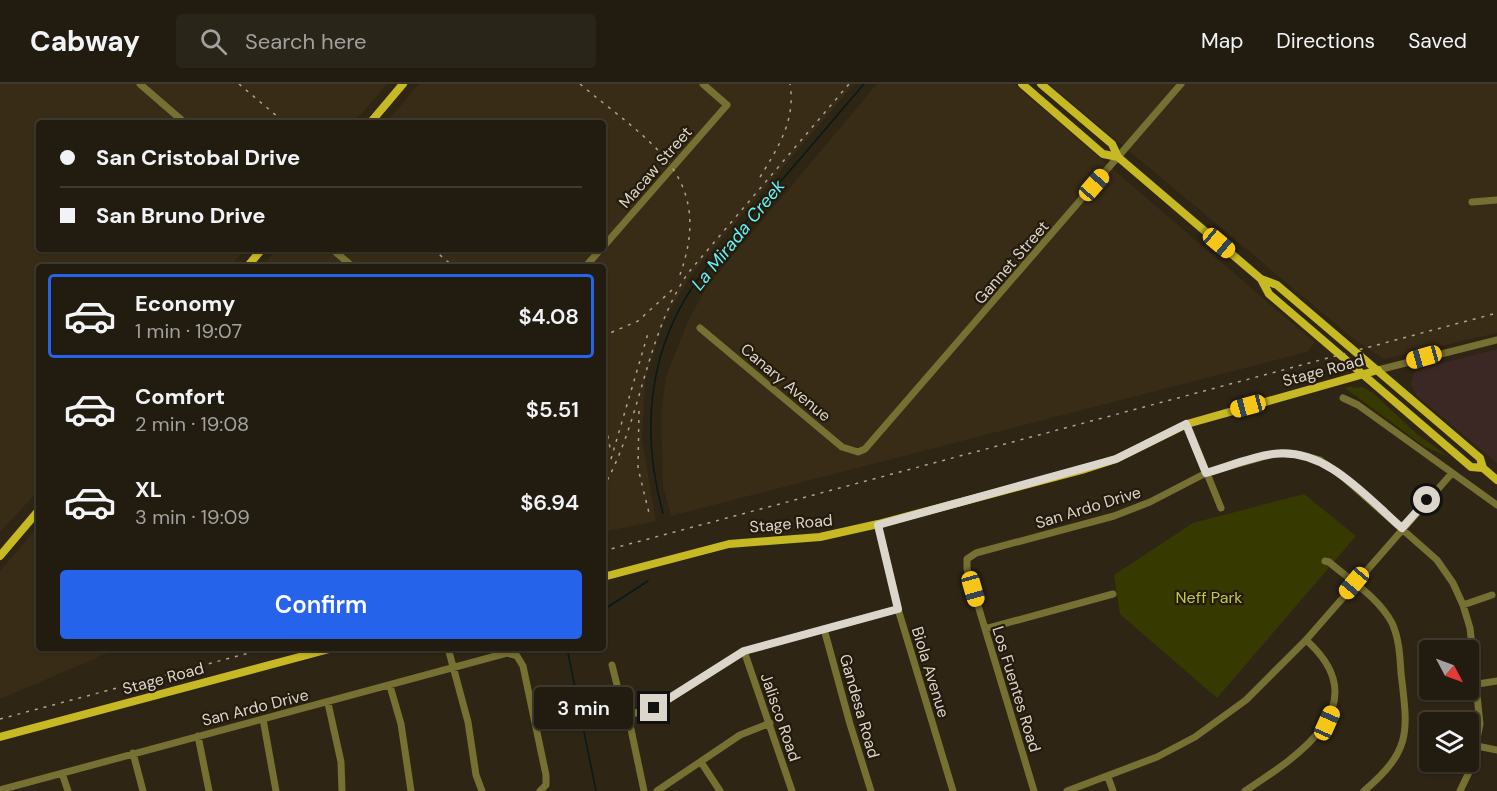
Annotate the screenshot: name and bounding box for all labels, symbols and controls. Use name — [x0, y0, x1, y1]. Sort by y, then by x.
search box — [176, 14, 596, 68]
text: Cabway — [30, 23, 140, 60]
icon: search — [197, 25, 230, 58]
text: Search here — [245, 27, 366, 56]
text: Map — [1201, 27, 1243, 55]
text: Directions — [1276, 27, 1375, 55]
text: Saved — [1408, 27, 1467, 55]
street label: Macaw Street — [614, 122, 697, 213]
text: San Cristobal Drive — [96, 143, 300, 172]
car — [1075, 166, 1113, 204]
water label: La Mirada Creek — [686, 174, 791, 295]
text: San Bruno Drive — [96, 201, 265, 230]
street label: Gannet Street — [969, 216, 1053, 308]
car — [1199, 225, 1239, 261]
icon: car — [63, 289, 117, 343]
text: Economy — [135, 289, 235, 318]
text: $4.08 — [518, 302, 579, 331]
text: 1 min · 19:07 — [135, 318, 242, 344]
street label: Canary Avenue — [736, 338, 835, 426]
car — [1404, 343, 1444, 371]
street label: Stage Road — [1280, 350, 1366, 391]
icon: car — [63, 382, 117, 436]
text: Comfort — [135, 382, 225, 411]
car — [1228, 393, 1268, 419]
text: $5.51 — [526, 395, 579, 424]
text: 2 min · 19:08 — [135, 411, 249, 437]
icon: car — [63, 475, 117, 529]
text: XL — [135, 475, 162, 504]
street label: San Ardo Drive — [1033, 481, 1143, 534]
route start — [1413, 486, 1440, 513]
text: $6.94 — [520, 488, 579, 517]
text: 3 min · 19:09 — [135, 504, 250, 530]
street label: Stage Road — [749, 509, 834, 538]
car — [1336, 563, 1372, 603]
car — [959, 569, 987, 609]
button: Confirm — [60, 570, 582, 639]
park label: Neff Park — [1176, 587, 1242, 608]
street label: Biola Avenue — [907, 624, 954, 720]
street label: Los Fuentes Road — [987, 624, 1046, 755]
north arrow — [1419, 640, 1479, 700]
map controls — [1419, 640, 1479, 772]
street label: Gandesa Road — [835, 652, 884, 761]
street label: Stage Road — [120, 658, 206, 699]
street label: Jalisco Road — [756, 670, 805, 764]
street label: San Ardo Drive — [200, 684, 311, 731]
callout: 3 min — [534, 687, 633, 729]
route end — [640, 694, 667, 721]
text: 3 min — [557, 695, 610, 721]
car — [1311, 703, 1343, 743]
button: layers — [1419, 712, 1479, 772]

